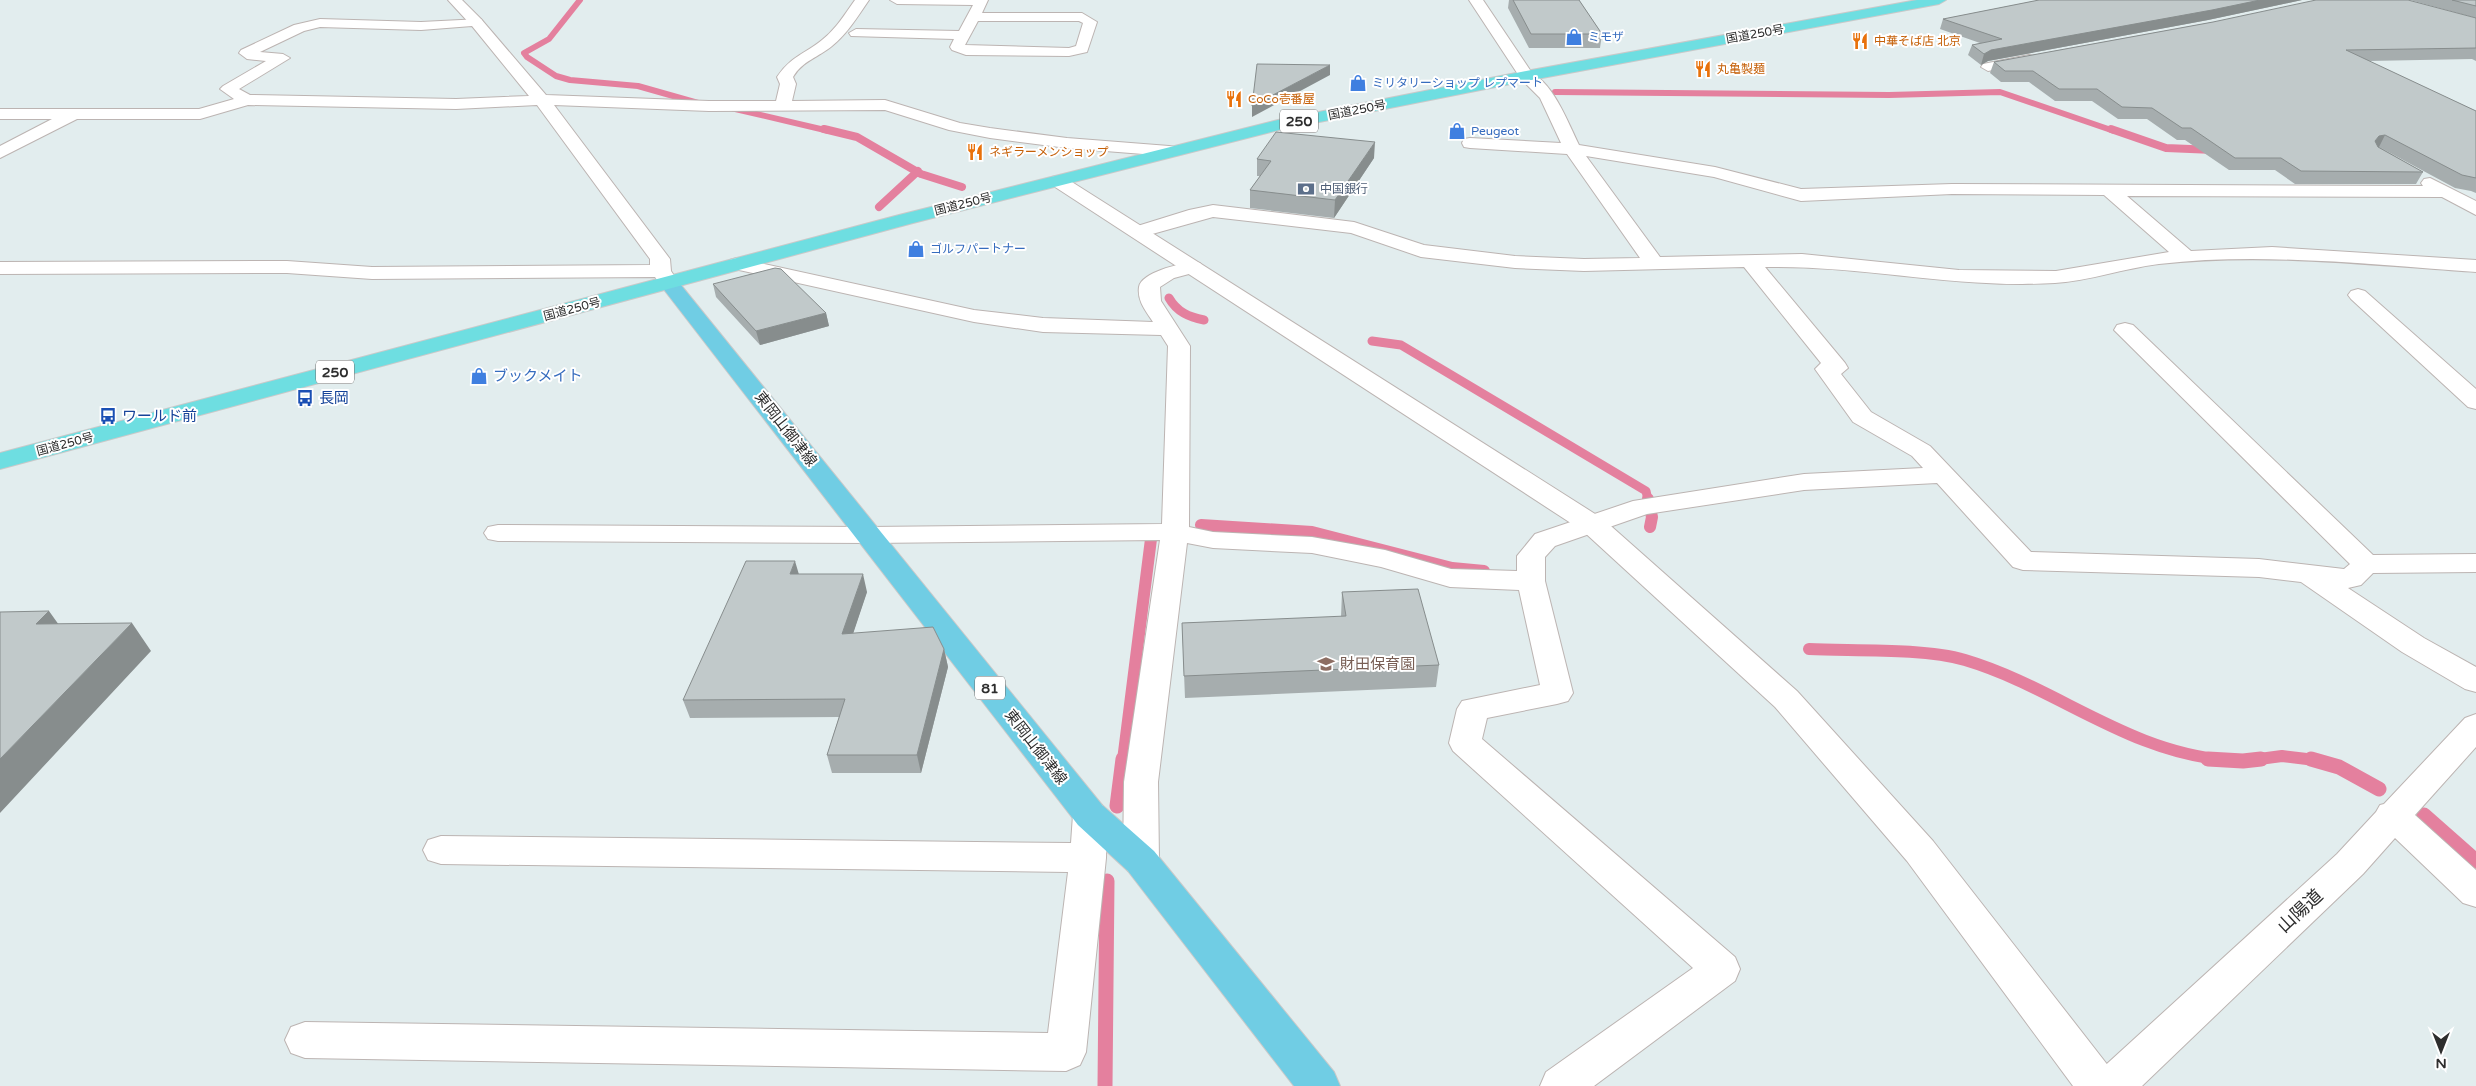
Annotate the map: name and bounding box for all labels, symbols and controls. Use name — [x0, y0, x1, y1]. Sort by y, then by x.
street label: 国道250号 — [1725, 22, 1785, 46]
shop icon: ミモザ — [1564, 27, 1584, 47]
place label: ミモザ — [1588, 30, 1624, 44]
restaurant icon: 中華そば店 北京 — [1850, 31, 1870, 51]
place label: 中華そば店 北京 — [1874, 34, 1961, 48]
restaurant icon: 丸亀製麺 — [1693, 59, 1713, 79]
place label: 丸亀製麺 — [1717, 62, 1765, 76]
shop icon: ミリタリーショップ レプマート — [1348, 73, 1368, 93]
place label: ミリタリーショップ レプマート — [1372, 76, 1543, 90]
restaurant icon: CoCo壱番屋 — [1224, 89, 1244, 109]
place label: CoCo壱番屋 — [1248, 92, 1315, 106]
street label: 国道250号 — [1327, 98, 1387, 122]
road number: 250 — [1280, 110, 1318, 132]
shop icon: Peugeot — [1447, 121, 1467, 141]
place label: Peugeot — [1471, 124, 1520, 138]
restaurant icon: ネギラーメンショップ — [965, 142, 985, 162]
place label: ネギラーメンショップ — [989, 145, 1109, 159]
bank icon: 中国銀行 — [1296, 179, 1316, 199]
place label: 中国銀行 — [1320, 182, 1368, 196]
street label: 国道250号 — [933, 190, 993, 218]
shop icon: ゴルフパートナー — [906, 239, 926, 259]
place label: ゴルフパートナー — [930, 242, 1026, 256]
street label: 国道250号 — [542, 295, 602, 323]
road number: 250 — [316, 361, 354, 384]
shop icon: ブックメイト — [469, 366, 489, 386]
place label: ブックメイト — [493, 367, 582, 385]
bus stop icon: 長岡 — [295, 388, 315, 408]
street label: 東岡山御津線 — [751, 388, 821, 470]
place label: 長岡 — [319, 389, 349, 407]
bus stop icon: ワールド前 — [98, 406, 118, 426]
place label: ワールド前 — [122, 407, 197, 425]
street label: 国道250号 — [35, 430, 95, 458]
school or university icon: 財田保育園 — [1316, 654, 1336, 674]
place label: 財田保育園 — [1340, 655, 1415, 673]
road number: 81 — [975, 676, 1005, 700]
street label: 東岡山御津線 — [1001, 706, 1071, 788]
street label: 山陽道 — [2273, 885, 2327, 937]
north arrow — [2416, 1026, 2466, 1076]
text: N — [2435, 1055, 2447, 1072]

